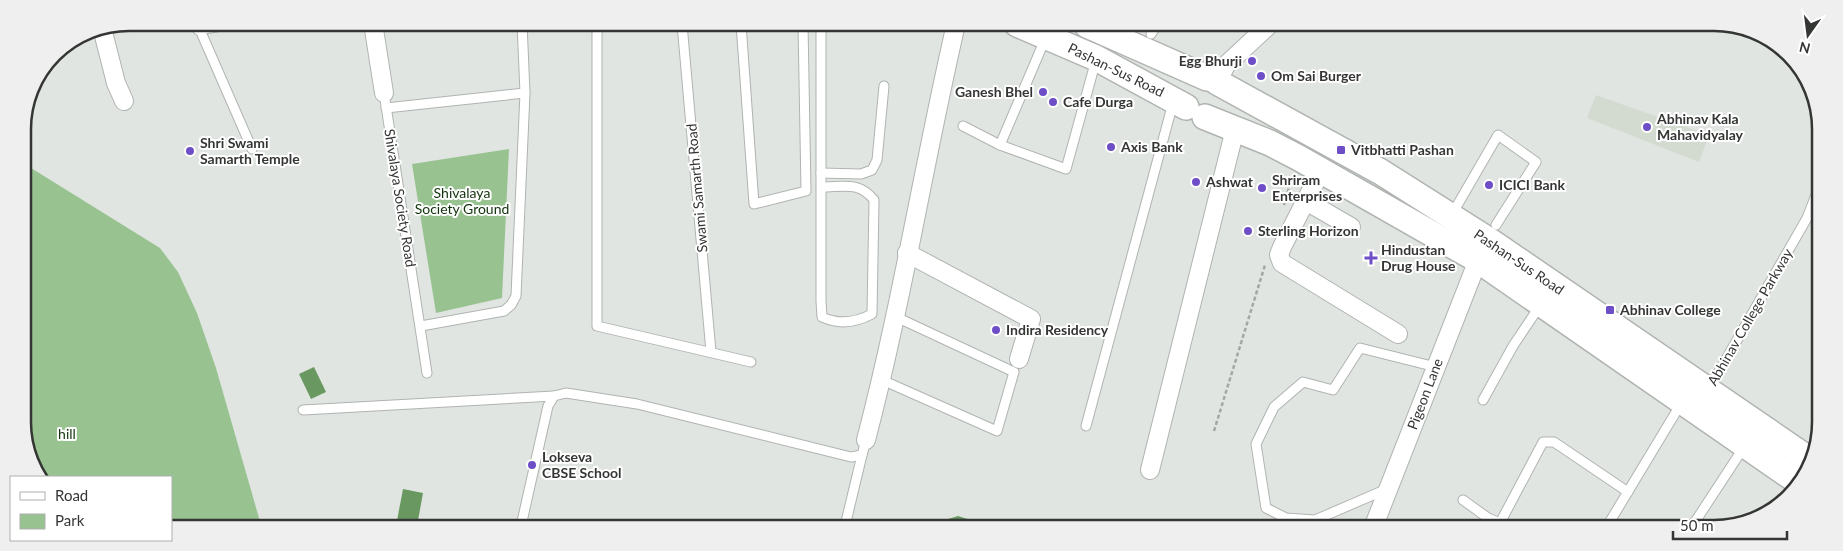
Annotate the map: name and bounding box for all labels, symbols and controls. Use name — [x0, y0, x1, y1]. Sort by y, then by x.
north arrow — [1783, 10, 1833, 60]
street label: Pashan-Sus Road — [1065, 39, 1167, 100]
text: N — [1797, 39, 1812, 58]
place label: Egg Bhurji — [1179, 52, 1242, 69]
marker: Egg Bhurji — [1246, 55, 1258, 67]
place label: Om Sai Burger — [1271, 67, 1362, 84]
marker: Om Sai Burger — [1255, 70, 1267, 82]
place label: Ganesh Bhel — [955, 83, 1033, 100]
marker: Ganesh Bhel — [1037, 86, 1049, 98]
place label: Cafe Durga — [1063, 93, 1133, 110]
marker: Cafe Durga — [1047, 96, 1059, 108]
place label: Abhinav Kala Mahavidyalay — [1656, 110, 1744, 143]
marker: Abhinav Kala Mahavidyalay — [1641, 121, 1653, 133]
street label: Swami Samarth Road — [682, 123, 711, 253]
street label: Shivalaya Society Road — [381, 128, 420, 268]
place label: Shri Swami Samarth Temple — [200, 134, 300, 167]
place label: Axis Bank — [1120, 138, 1183, 155]
marker: Axis Bank — [1105, 141, 1117, 153]
place label: Vitbhatti Pashan — [1350, 141, 1454, 158]
marker: Vitbhatti Pashan — [1335, 144, 1347, 156]
marker: Shri Swami Samarth Temple — [184, 145, 196, 157]
place label: Shriram Enterprises — [1272, 171, 1342, 204]
place label: Ashwat — [1205, 173, 1254, 190]
marker: Ashwat — [1190, 176, 1202, 188]
place label: ICICI Bank — [1499, 176, 1565, 193]
marker: ICICI Bank — [1483, 179, 1495, 191]
marker: Shriram Enterprises — [1256, 182, 1268, 194]
park label: Shivalaya Society Ground — [415, 184, 509, 217]
place label: Sterling Horizon — [1258, 222, 1359, 239]
marker: Sterling Horizon — [1242, 225, 1254, 237]
street label: Pashan-Sus Road — [1471, 225, 1568, 298]
place label: Hindustan Drug House — [1381, 241, 1456, 274]
street label: Abhinav College Parkway — [1703, 245, 1796, 388]
marker: Hindustan Drug House — [1365, 252, 1377, 264]
place label: Abhinav College — [1619, 301, 1721, 318]
marker: Abhinav College — [1604, 304, 1616, 316]
place label: Indira Residency — [1006, 321, 1109, 338]
marker: Indira Residency — [990, 324, 1002, 336]
street label: Pigeon Lane — [1403, 356, 1446, 432]
park label: hill — [58, 425, 76, 442]
place label: Lokseva CBSE School — [542, 448, 621, 481]
marker: Lokseva CBSE School — [526, 459, 538, 471]
legend — [10, 476, 172, 541]
text: Road — [55, 486, 88, 504]
scale bar — [1673, 508, 1787, 540]
text: Park — [55, 511, 85, 529]
text: 50 m — [1680, 516, 1714, 534]

